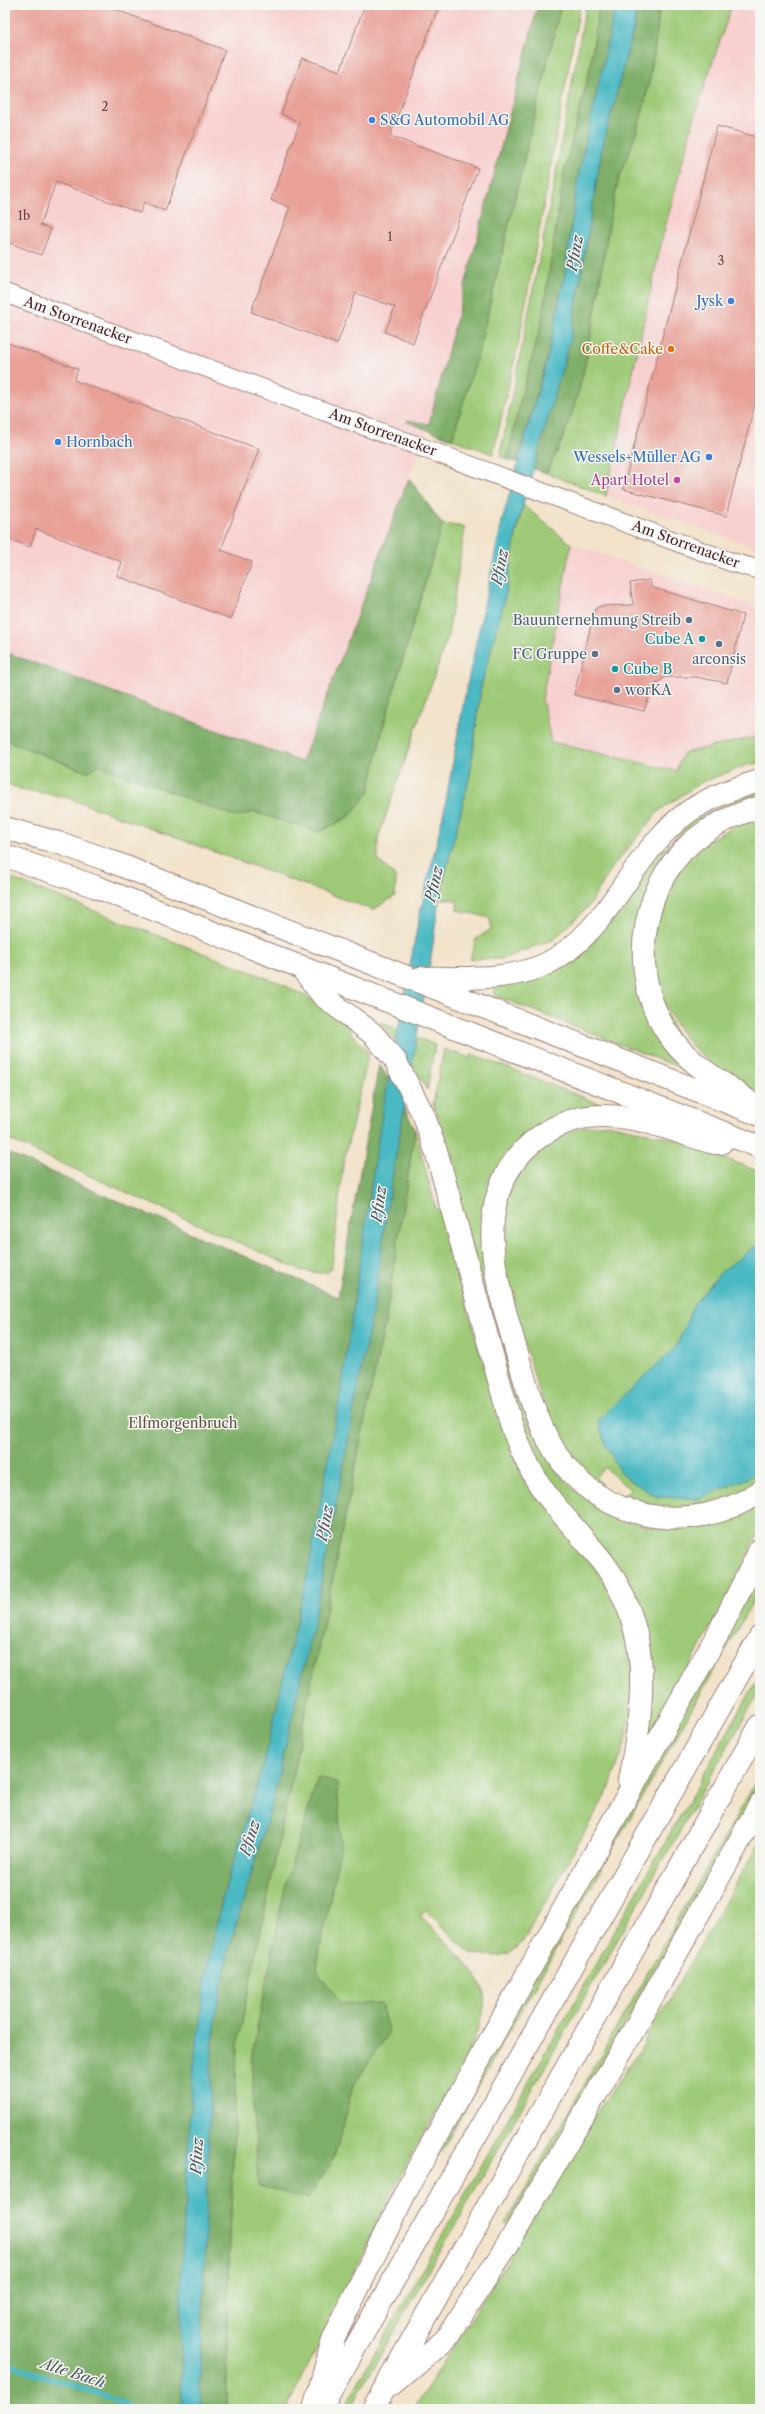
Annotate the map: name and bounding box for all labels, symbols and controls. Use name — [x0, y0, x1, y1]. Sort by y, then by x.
house number: 2 — [102, 99, 109, 114]
place label: S&G Automobil AG — [380, 111, 509, 129]
marker: S&G Automobil AG — [367, 115, 377, 125]
house number: 1b — [18, 208, 30, 223]
house number: 1 — [387, 229, 393, 244]
water label: Pfinz — [562, 232, 587, 273]
house number: 3 — [718, 253, 724, 268]
street label: Am Storrenacker — [21, 292, 134, 348]
place label: Jysk — [694, 292, 724, 310]
marker: Jysk — [726, 296, 736, 306]
place label: Coffe&Cake — [582, 340, 663, 358]
marker: Coffe&Cake — [666, 344, 676, 354]
street label: Am Storrenacker — [326, 404, 439, 460]
place label: Hornbach — [66, 433, 133, 451]
marker: Hornbach — [53, 437, 63, 447]
place label: Wessels+Müller AG — [572, 448, 701, 466]
marker: Wessels+Müller AG — [704, 452, 714, 462]
place label: Apart Hotel — [590, 471, 669, 489]
marker: Apart Hotel — [672, 475, 682, 485]
street label: Am Storrenacker — [629, 516, 742, 572]
water label: Pfinz — [487, 546, 512, 588]
place label: Bauunternehmung Streib — [513, 611, 681, 629]
marker: Bauunternehmung Streib — [684, 615, 694, 625]
place label: Cube A — [645, 630, 695, 648]
marker: Cube A — [697, 634, 707, 644]
marker: arconsis — [714, 639, 724, 649]
place label: FC Gruppe — [513, 645, 587, 663]
marker: FC Gruppe — [590, 649, 600, 659]
place label: arconsis — [692, 650, 746, 668]
place label: Cube B — [623, 660, 672, 678]
marker: Cube B — [610, 664, 620, 674]
place label: worKA — [624, 681, 672, 699]
marker: worKA — [612, 685, 622, 695]
water label: Pfinz — [420, 863, 447, 905]
water label: Pfinz — [366, 1184, 391, 1224]
park label: Elfmorgenbruch — [128, 1414, 238, 1432]
water label: Pfinz — [312, 1502, 337, 1544]
water label: Pfinz — [235, 1817, 264, 1859]
water label: Pfinz — [186, 2136, 207, 2176]
water label: Alte Bach — [37, 2353, 108, 2392]

